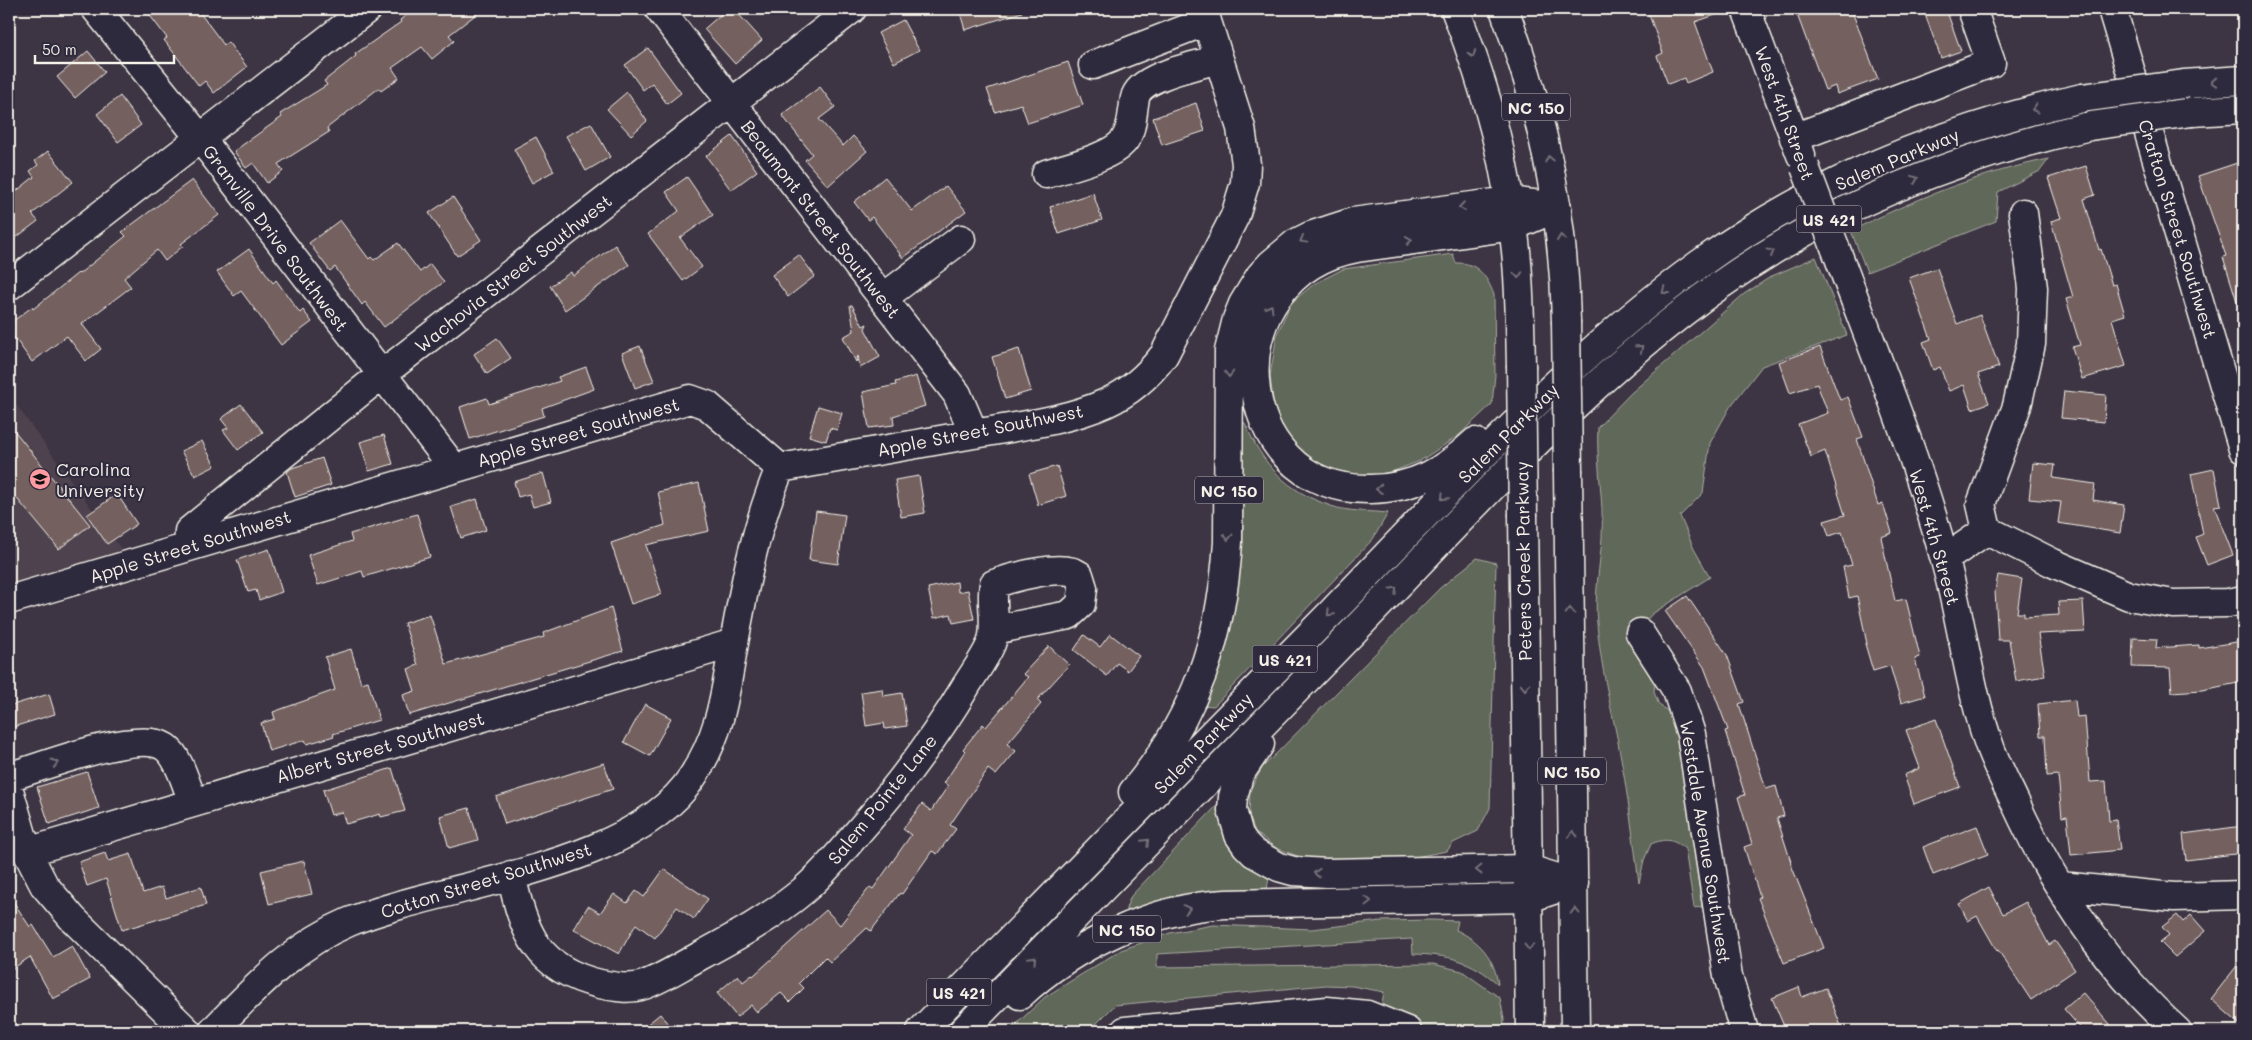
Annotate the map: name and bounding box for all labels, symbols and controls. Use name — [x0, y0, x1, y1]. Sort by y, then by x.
scale bar — [35, 32, 174, 64]
text: 50 m — [42, 39, 77, 59]
street label: West 4th Street — [1750, 43, 1820, 183]
one-way arrow — [1466, 49, 1476, 58]
one-way arrow — [2209, 76, 2217, 87]
road number: NC 150 — [1502, 94, 1570, 120]
one-way arrow — [2030, 103, 2039, 114]
street label: Beaumont Street Southwest — [736, 115, 906, 323]
street label: Crafton Street Southwest — [2133, 116, 2223, 342]
street label: Salem Parkway — [1831, 122, 1963, 196]
street label: Granville Drive Southwest — [198, 140, 354, 336]
one-way arrow — [1544, 155, 1555, 164]
one-way arrow — [1911, 174, 1919, 184]
street label: Wachovia Street Southwest — [409, 188, 617, 358]
one-way arrow — [1457, 201, 1465, 212]
road number: US 421 — [1796, 205, 1862, 232]
one-way arrow — [1300, 233, 1309, 243]
one-way arrow — [1556, 234, 1567, 242]
one-way arrow — [1404, 236, 1413, 246]
one-way arrow — [1765, 248, 1774, 258]
one-way arrow — [1513, 271, 1524, 279]
one-way arrow — [1662, 285, 1671, 293]
one-way arrow — [1263, 304, 1273, 313]
one-way arrow — [1634, 345, 1643, 354]
one-way arrow — [1224, 371, 1234, 379]
street label: Salem Parkway — [1453, 378, 1563, 488]
street label: Apple Street Southwest — [474, 392, 682, 472]
street label: Apple Street Southwest — [875, 398, 1085, 462]
place label: Carolina University — [56, 457, 145, 502]
street label: Peters Creek Parkway — [1509, 461, 1537, 661]
street label: West 4th Street — [1904, 466, 1966, 608]
school or university icon: Carolina University — [28, 467, 52, 491]
road number: NC 150 — [1195, 476, 1263, 504]
one-way arrow — [1374, 483, 1382, 494]
one-way arrow — [1441, 491, 1450, 500]
street label: Apple Street Southwest — [86, 504, 294, 588]
one-way arrow — [1223, 534, 1233, 541]
one-way arrow — [1388, 586, 1397, 595]
one-way arrow — [1327, 607, 1336, 616]
one-way arrow — [1565, 607, 1575, 614]
road number: US 421 — [1252, 646, 1318, 672]
one-way arrow — [1520, 683, 1530, 691]
street label: Salem Parkway — [1148, 687, 1258, 799]
street label: Albert Street Southwest — [273, 706, 487, 788]
street label: Westdale Avenue Southwest — [1675, 719, 1737, 965]
street label: Salem Pointe Lane — [822, 729, 942, 869]
one-way arrow — [51, 758, 59, 768]
road number: NC 150 — [1538, 758, 1606, 784]
one-way arrow — [1568, 830, 1579, 838]
street label: Cotton Street Southwest — [378, 836, 594, 924]
one-way arrow — [1141, 839, 1150, 848]
one-way arrow — [1475, 865, 1483, 875]
one-way arrow — [1313, 867, 1321, 878]
one-way arrow — [1365, 896, 1373, 906]
one-way arrow — [1182, 905, 1191, 915]
one-way arrow — [1569, 907, 1580, 915]
road number: NC 150 — [1093, 916, 1161, 942]
one-way arrow — [1524, 944, 1534, 951]
one-way arrow — [1027, 955, 1036, 964]
road number: US 421 — [926, 979, 992, 1006]

